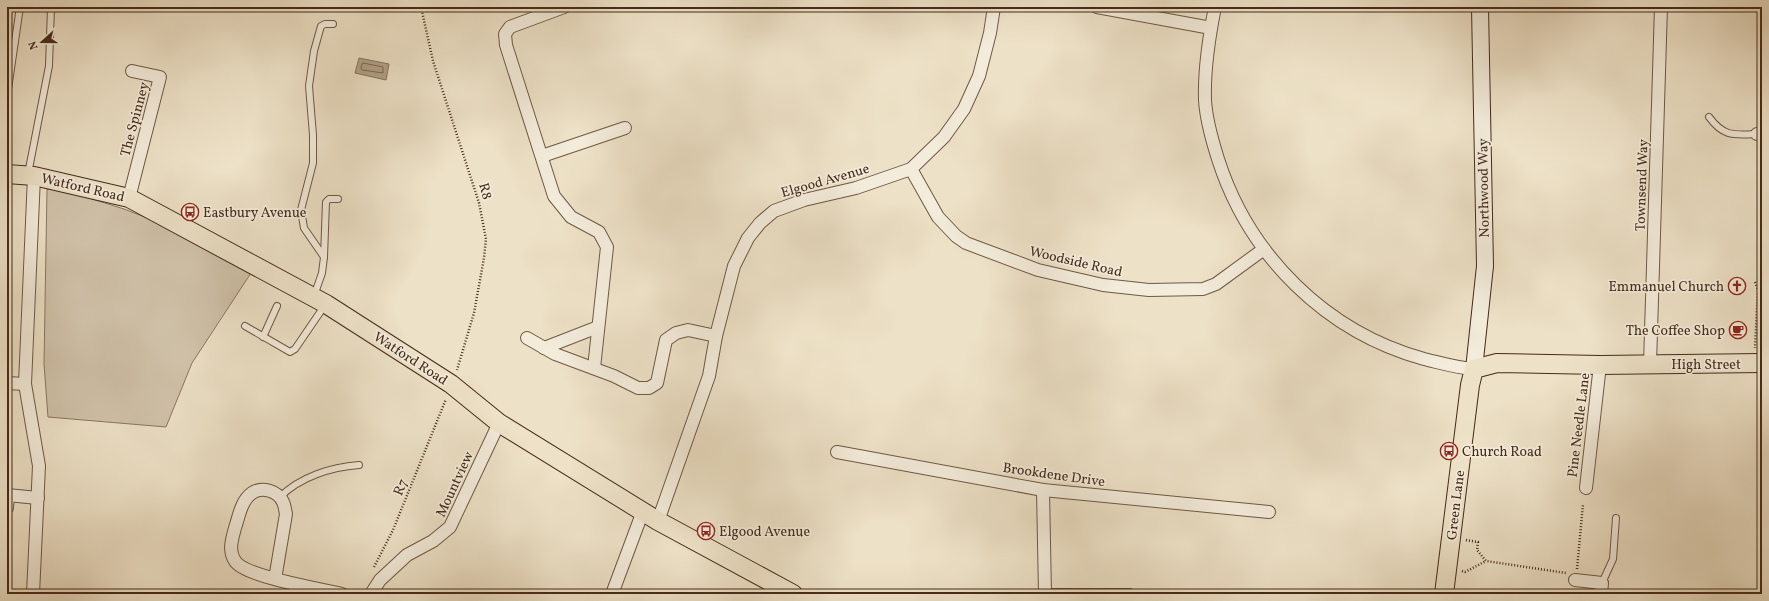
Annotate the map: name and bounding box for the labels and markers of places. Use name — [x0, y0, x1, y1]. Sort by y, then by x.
bus stop icon: Eastbury Avenue — [180, 202, 200, 222]
place label: Eastbury Avenue — [203, 204, 307, 223]
church icon: Emmanuel Church — [1727, 276, 1747, 296]
place label: Emmanuel Church — [1608, 278, 1724, 297]
cafe icon: The Coffee Shop — [1728, 320, 1748, 340]
place label: The Coffee Shop — [1626, 322, 1725, 341]
bus stop icon: Church Road — [1439, 441, 1459, 461]
place label: Church Road — [1462, 443, 1542, 462]
bus stop icon: Elgood Avenue — [696, 521, 716, 541]
place label: Elgood Avenue — [719, 523, 811, 542]

